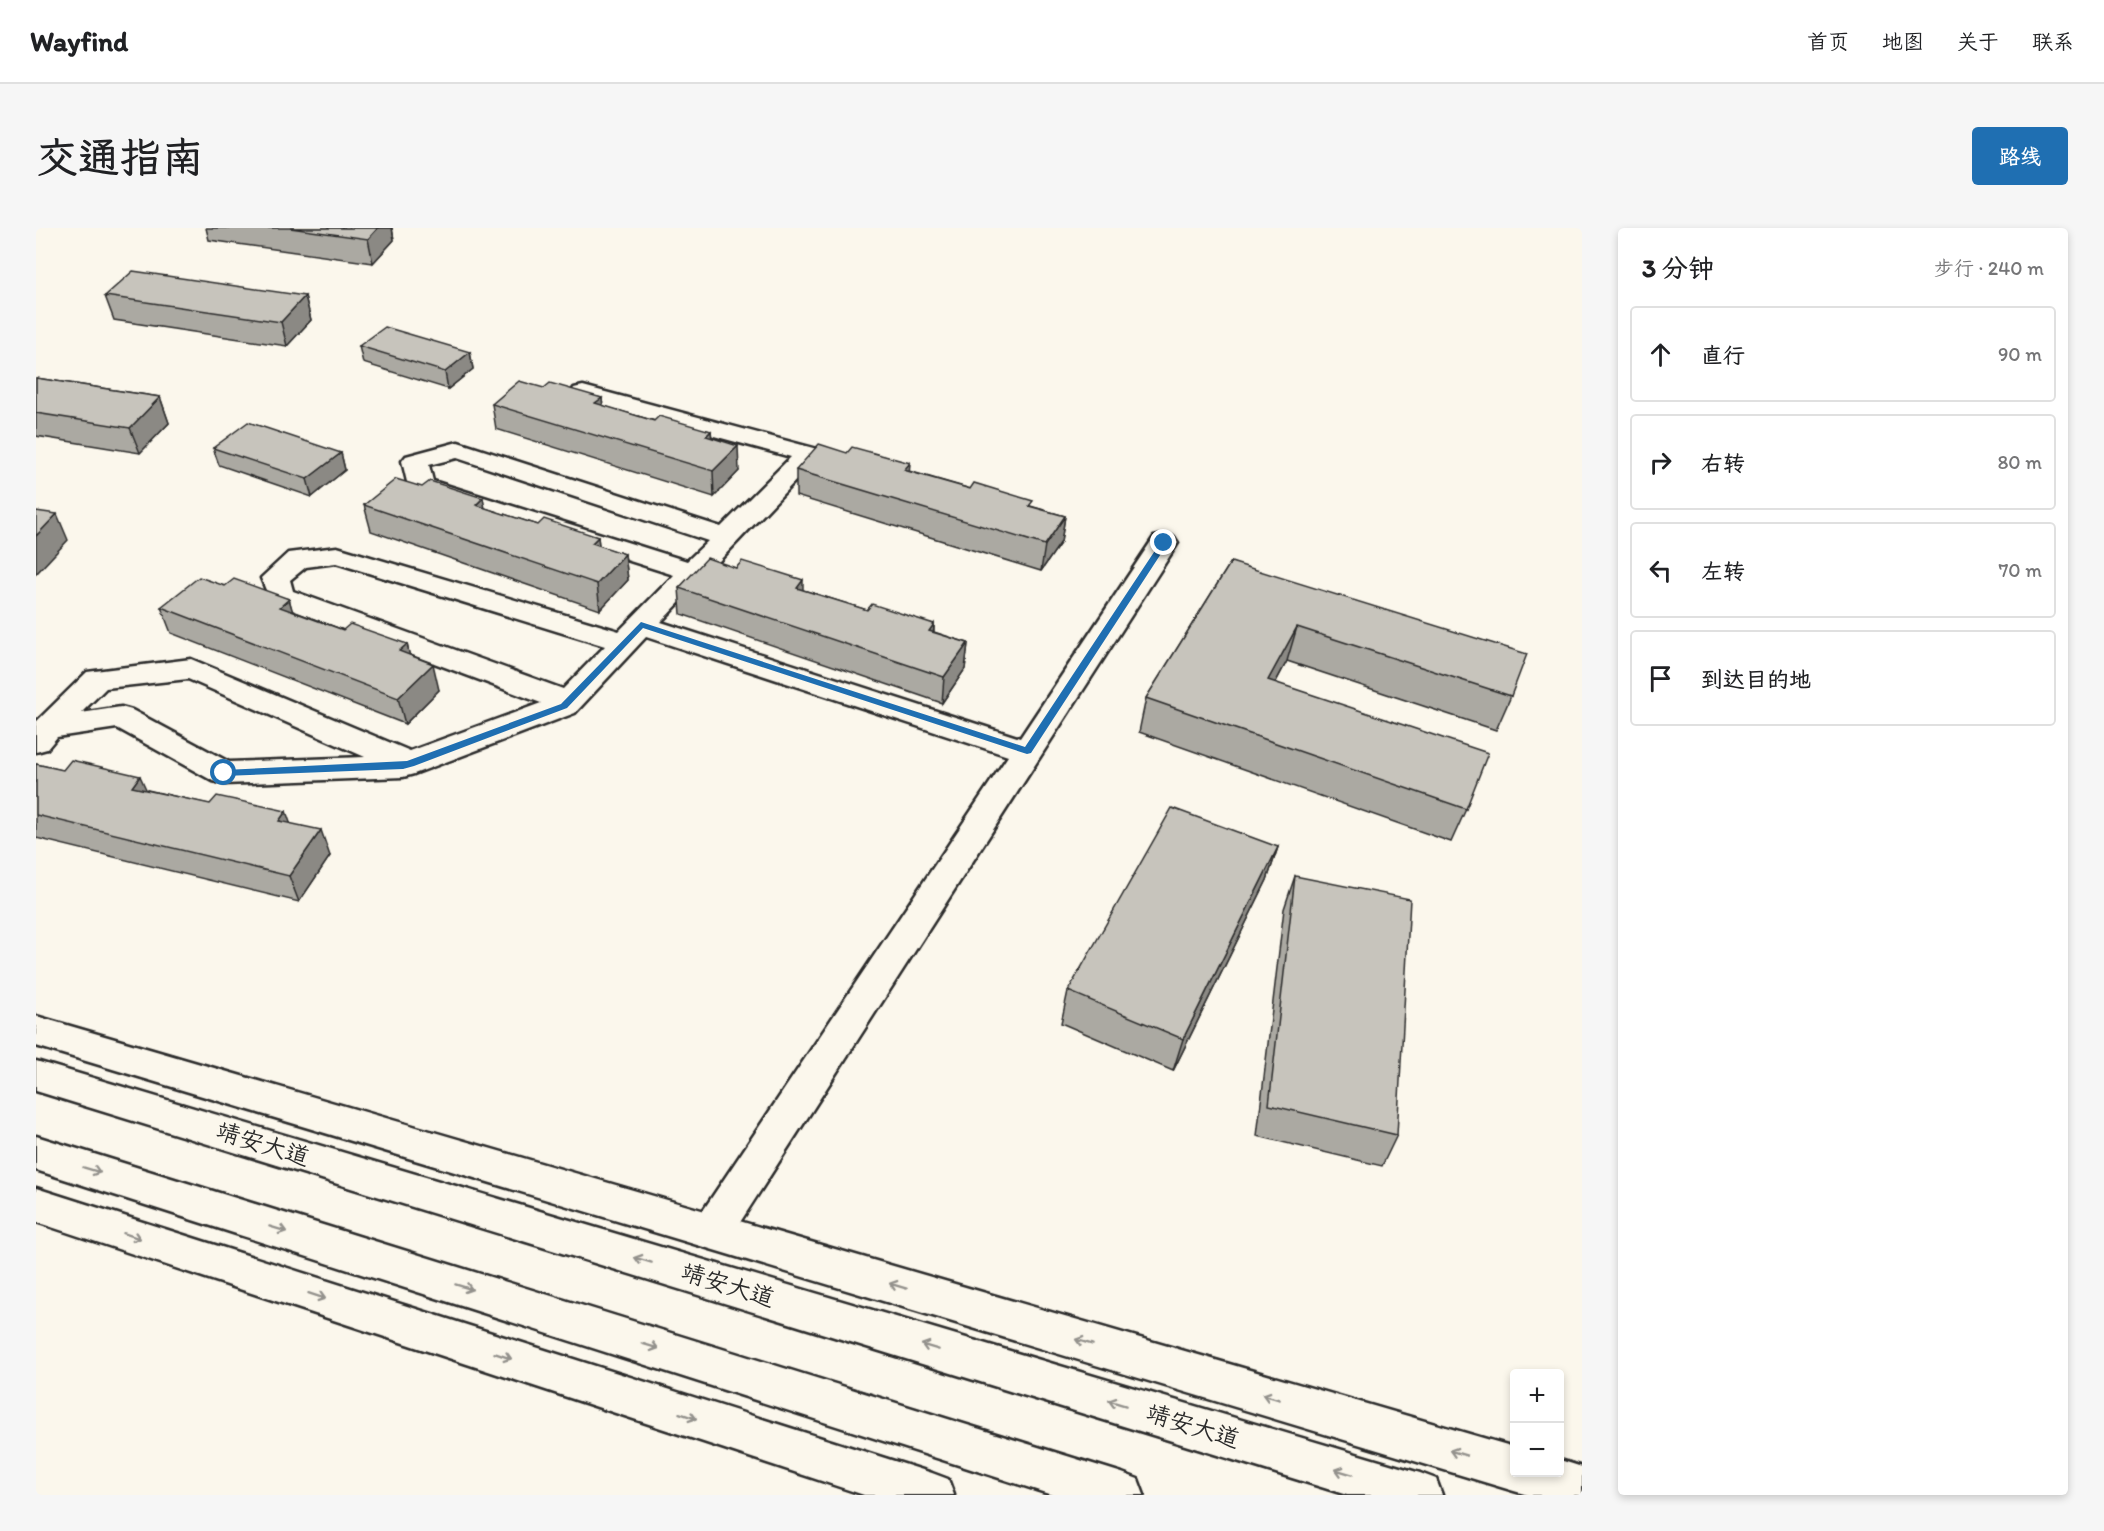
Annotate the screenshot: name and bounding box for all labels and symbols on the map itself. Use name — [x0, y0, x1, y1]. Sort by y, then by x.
route end — [1150, 529, 1176, 555]
route start — [210, 759, 236, 785]
street label: 靖安大道 — [213, 1116, 313, 1171]
one-way arrow — [82, 1165, 101, 1176]
one-way arrow — [268, 1224, 287, 1235]
one-way arrow — [122, 1231, 141, 1242]
one-way arrow — [634, 1254, 653, 1265]
street label: 靖安大道 — [678, 1257, 778, 1312]
one-way arrow — [888, 1280, 907, 1291]
one-way arrow — [454, 1283, 473, 1294]
one-way arrow — [307, 1291, 326, 1302]
one-way arrow — [1075, 1336, 1094, 1347]
one-way arrow — [640, 1341, 659, 1352]
one-way arrow — [921, 1341, 940, 1352]
one-way arrow — [493, 1351, 512, 1362]
one-way arrow — [1262, 1391, 1281, 1402]
one-way arrow — [1108, 1397, 1127, 1408]
street label: 靖安大道 — [1143, 1398, 1243, 1453]
one-way arrow — [678, 1411, 697, 1422]
one-way arrow — [1449, 1447, 1468, 1458]
one-way arrow — [1334, 1466, 1353, 1477]

